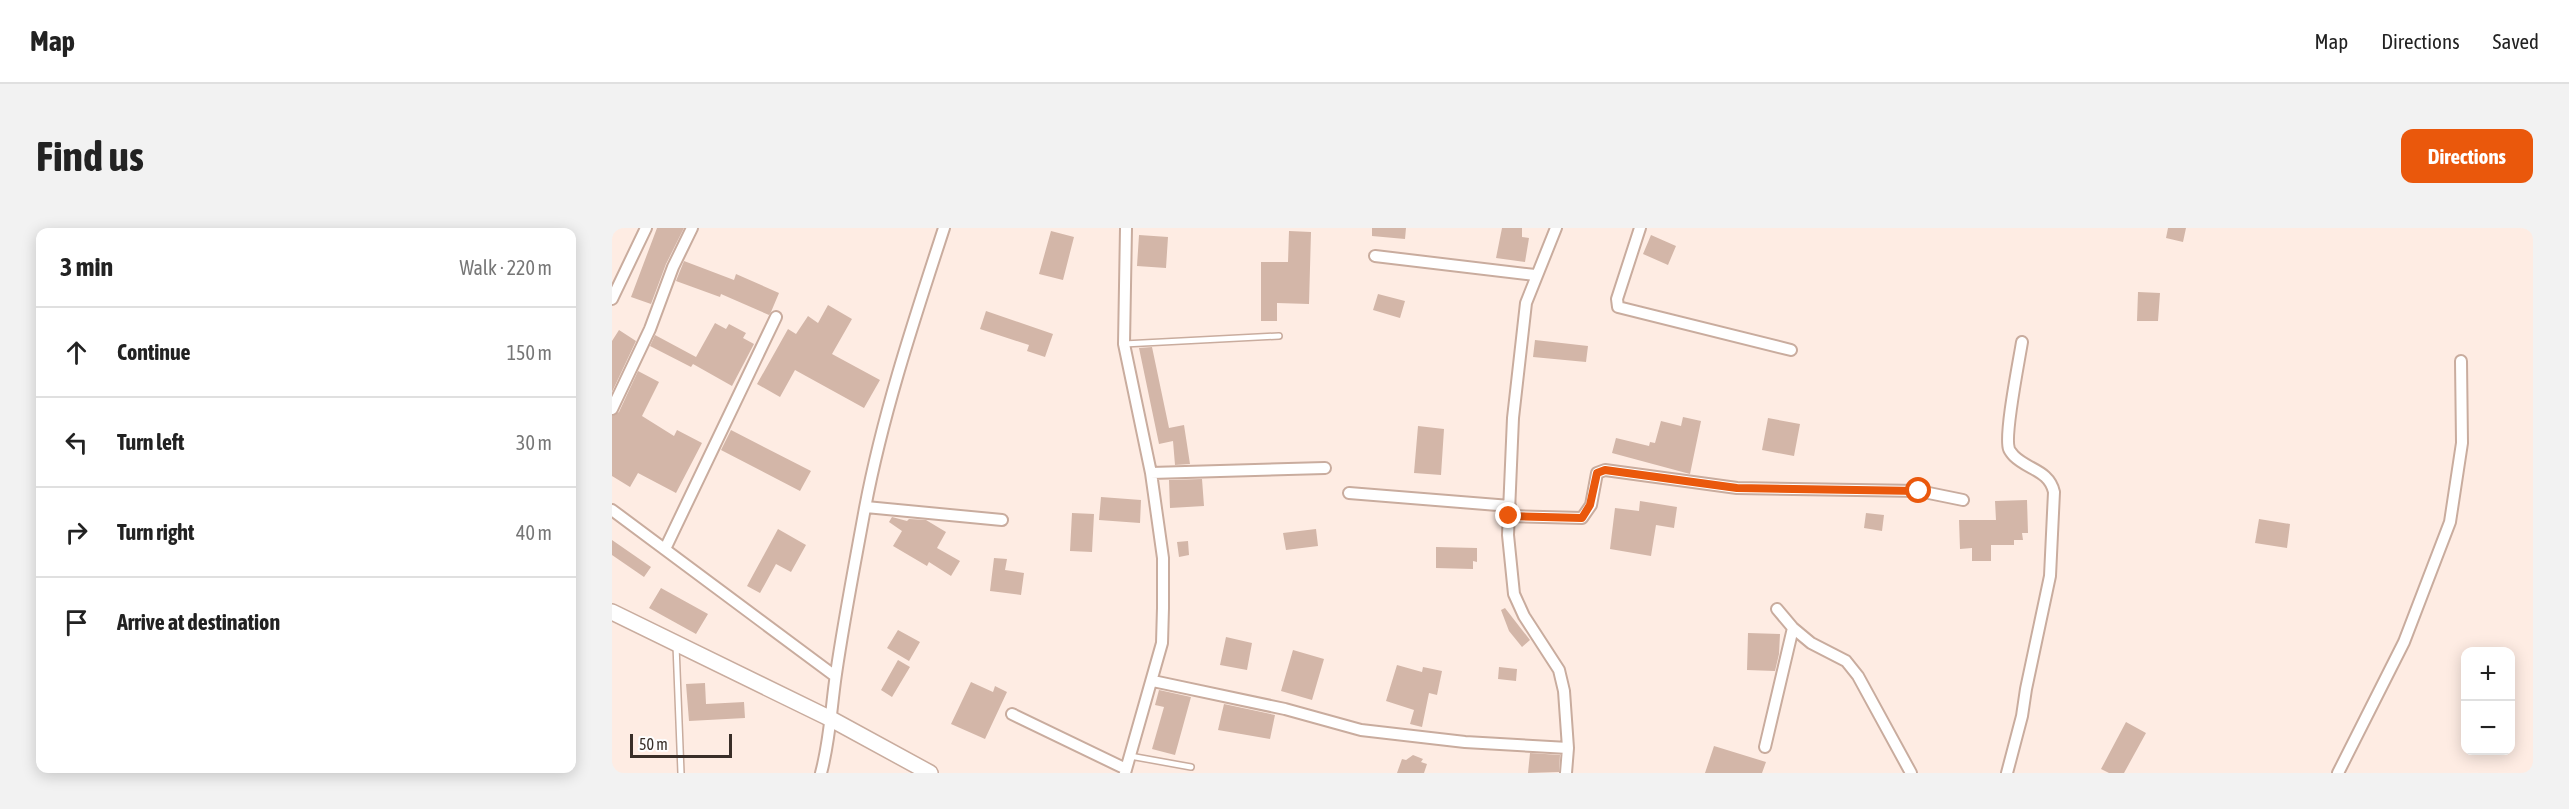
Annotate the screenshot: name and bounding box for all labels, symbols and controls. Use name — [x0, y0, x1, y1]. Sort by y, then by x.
text: Map — [30, 25, 75, 57]
text: Map — [2314, 29, 2348, 53]
text: Directions — [2381, 29, 2460, 53]
text: Saved — [2493, 29, 2539, 53]
button: Directions — [2401, 129, 2533, 183]
text: Find us — [36, 132, 144, 180]
text: 3 min — [60, 252, 113, 282]
text: Walk · 220 m — [460, 256, 552, 279]
icon: ahead — [60, 336, 93, 369]
text: Continue — [117, 339, 191, 365]
text: 150 m — [507, 341, 552, 364]
icon: left — [60, 426, 93, 459]
text: Turn left — [117, 429, 184, 455]
text: 30 m — [516, 431, 552, 454]
route start — [1905, 477, 1931, 503]
route end — [1495, 502, 1521, 528]
icon: right — [60, 516, 93, 549]
text: Turn right — [117, 519, 194, 545]
text: 40 m — [516, 521, 552, 544]
icon: arrive — [60, 606, 93, 639]
text: Arrive at destination — [117, 609, 280, 635]
map controls — [2461, 647, 2515, 755]
button: + — [2461, 647, 2515, 701]
button: − — [2461, 701, 2515, 755]
scale bar — [630, 731, 732, 758]
text: 50 m — [639, 735, 668, 753]

